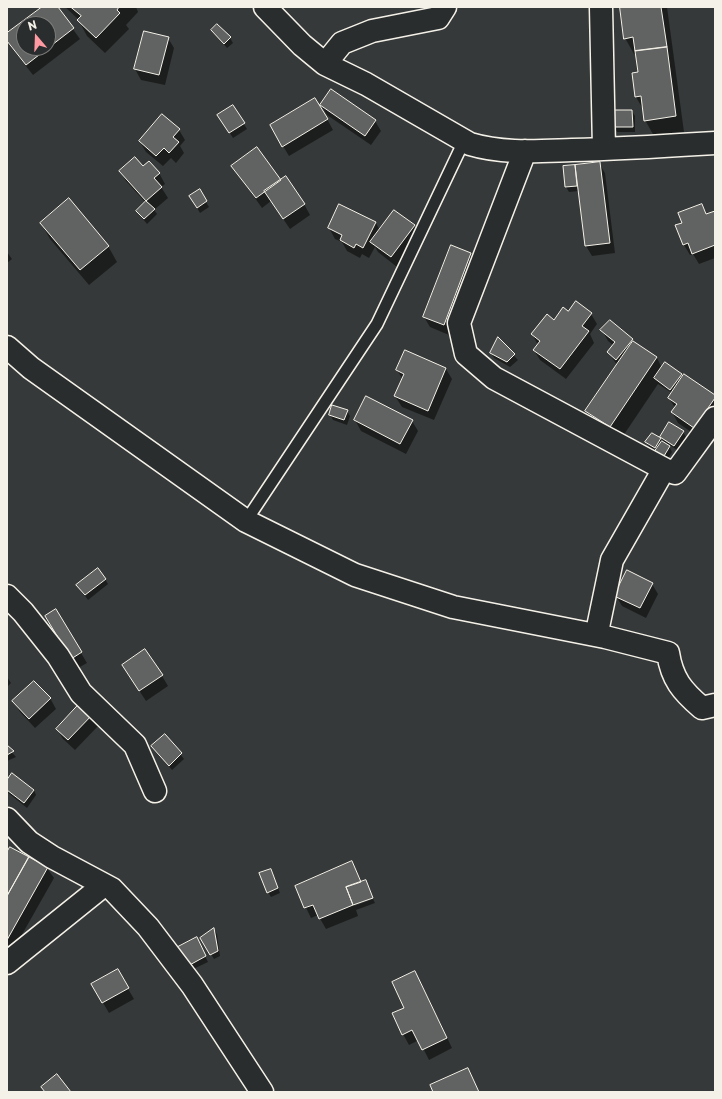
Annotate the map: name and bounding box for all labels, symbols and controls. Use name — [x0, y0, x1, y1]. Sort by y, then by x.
north arrow — [16, 16, 56, 56]
text: N — [25, 16, 39, 35]

